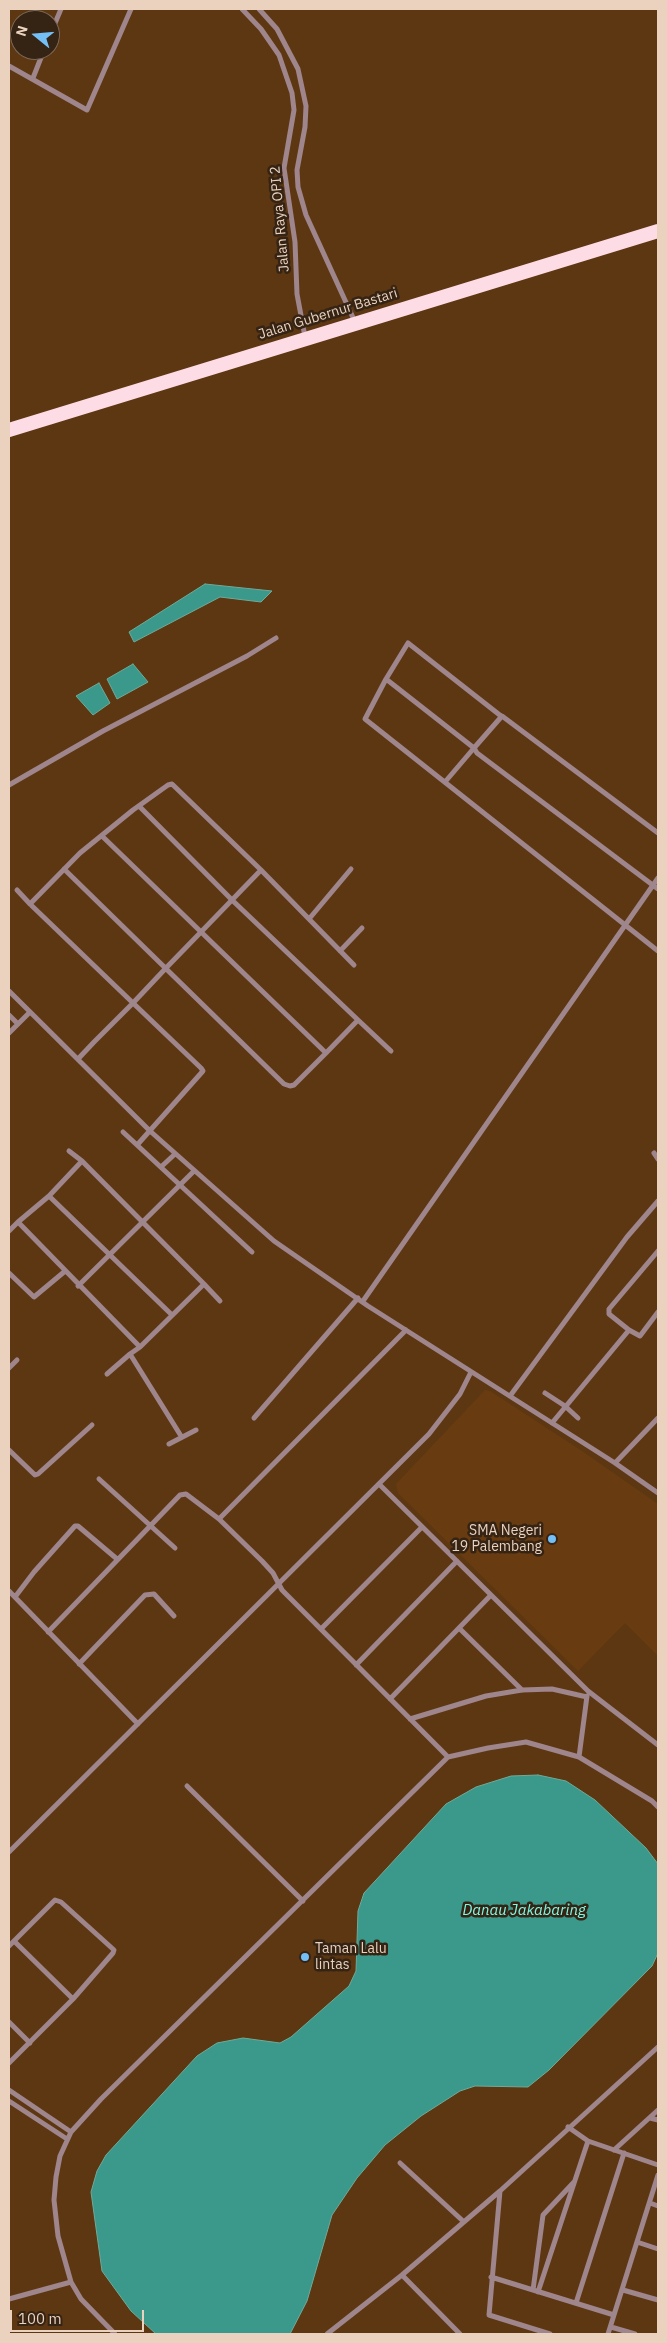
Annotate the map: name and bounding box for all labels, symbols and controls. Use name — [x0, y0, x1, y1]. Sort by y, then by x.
north arrow — [10, 10, 60, 60]
text: N — [12, 23, 32, 38]
street label: Jalan Raya OPI 2 — [267, 165, 293, 273]
street label: Jalan Gubernur Bastari — [256, 285, 400, 343]
place label: SMA Negeri 19 Palembang — [451, 1523, 542, 1555]
marker: SMA Negeri 19 Palembang — [546, 1533, 558, 1545]
water label: Danau Jakabaring — [463, 1902, 585, 1920]
place label: Taman Lalu lintas — [315, 1941, 387, 1974]
marker: Taman Lalu lintas — [299, 1951, 311, 1963]
scale bar — [12, 2300, 146, 2332]
text: 100 m — [18, 2309, 62, 2328]

